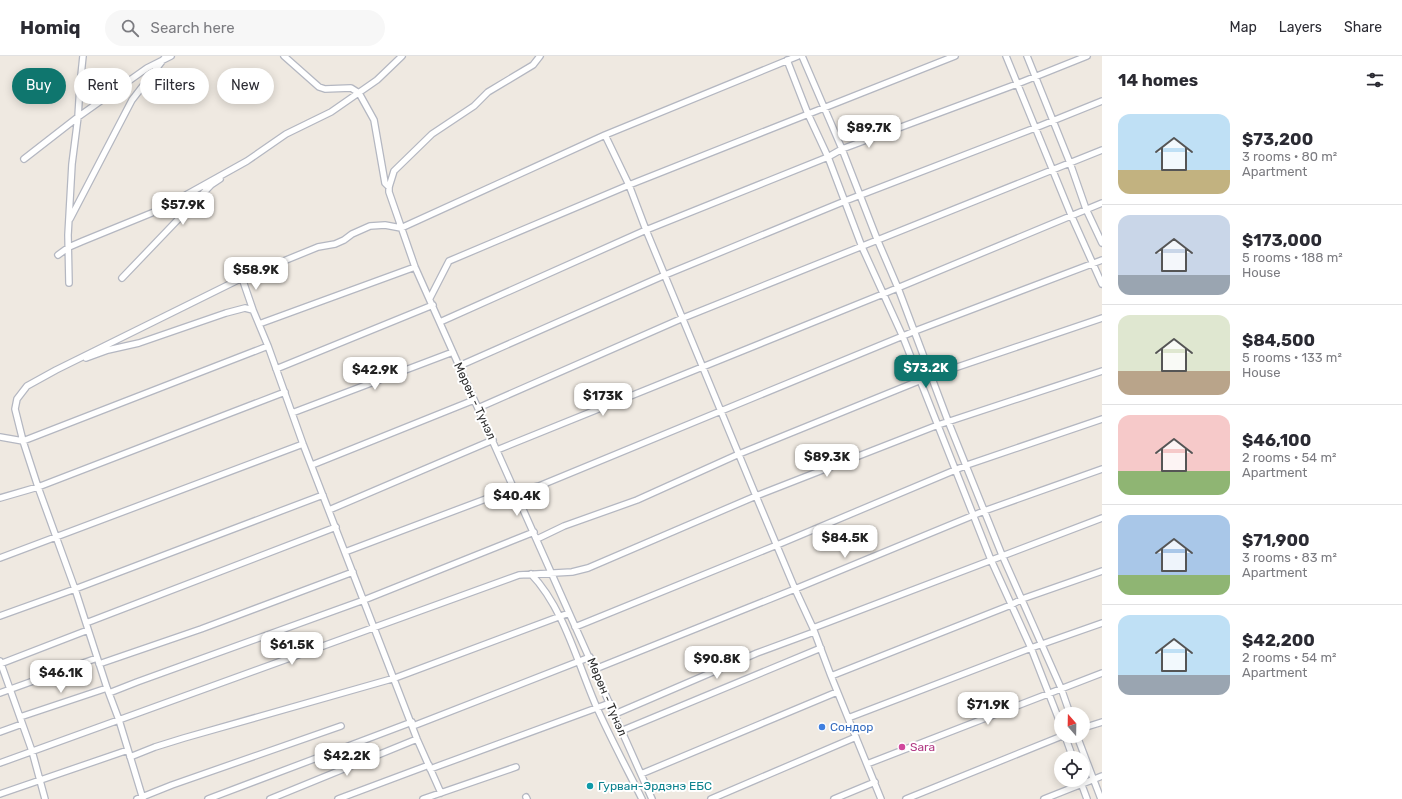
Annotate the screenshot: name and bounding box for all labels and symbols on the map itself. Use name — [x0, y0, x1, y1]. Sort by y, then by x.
pin: $89.7K — [836, 115, 902, 149]
pin: $57.9K — [150, 192, 216, 226]
pin: $58.9K — [223, 257, 289, 291]
pin: $73.2K — [893, 355, 959, 389]
pin: $42.9K — [342, 357, 408, 391]
street label: Мөрөн - Түнэл — [451, 360, 499, 442]
pin: $173K — [575, 383, 631, 417]
pin: $89.3K — [794, 444, 860, 478]
pin: $40.4K — [484, 483, 550, 517]
pin: $84.5K — [812, 525, 878, 559]
pin: $61.5K — [259, 632, 325, 666]
pin: $90.8K — [684, 646, 750, 680]
street label: Мөрөн - Түнэл — [584, 656, 630, 738]
pin: $46.1K — [28, 660, 94, 694]
pin: $71.9K — [955, 692, 1021, 726]
north arrow — [1054, 707, 1090, 743]
place label: Сондор — [830, 720, 873, 734]
marker: Сондор — [817, 722, 827, 732]
place label: Sara — [910, 740, 935, 754]
marker: Sara — [897, 742, 907, 752]
pin: $42.2K — [314, 743, 380, 777]
place label: Гурван-Эрдэнэ ЕБС — [598, 779, 712, 793]
marker: Гурван-Эрдэнэ ЕБС — [585, 781, 595, 791]

